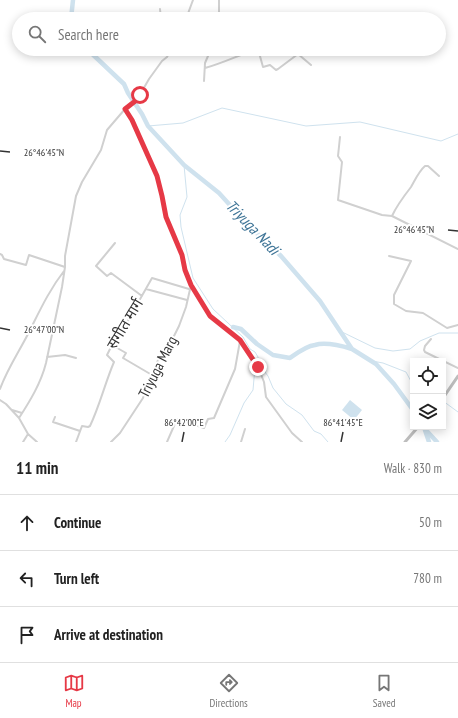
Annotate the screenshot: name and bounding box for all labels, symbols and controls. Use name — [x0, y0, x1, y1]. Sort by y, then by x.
search box — [12, 12, 446, 56]
icon: search — [26, 23, 48, 45]
text: Search here — [58, 25, 119, 44]
route start — [131, 86, 149, 104]
text: 26°46'45"N — [24, 146, 64, 159]
water label: Triyuga Nadi — [222, 195, 286, 260]
text: 26°46'45"N — [394, 223, 434, 236]
street label: संगीत मार्ग — [102, 294, 148, 352]
text: 26°47'00"N — [24, 323, 64, 336]
street label: Triyuga Marg — [134, 333, 181, 401]
route end — [249, 358, 267, 376]
map controls — [410, 358, 446, 430]
button: locate — [410, 358, 446, 394]
button: layers — [410, 394, 446, 430]
text: 86°42'00"E — [164, 416, 204, 429]
text: 86°41'45"E — [323, 416, 363, 429]
text: 11 min — [16, 457, 58, 479]
text: Walk · 830 m — [384, 460, 442, 477]
icon: ahead — [16, 512, 38, 534]
text: Continue — [54, 513, 101, 532]
text: 50 m — [419, 514, 442, 531]
icon: left — [16, 568, 38, 590]
text: Turn left — [54, 569, 99, 588]
text: 780 m — [413, 570, 442, 587]
icon: arrive — [16, 624, 38, 646]
text: Arrive at destination — [54, 625, 163, 644]
tab: Map — [63, 672, 85, 710]
tab: Directions — [210, 672, 248, 710]
tab: Saved — [373, 672, 395, 710]

